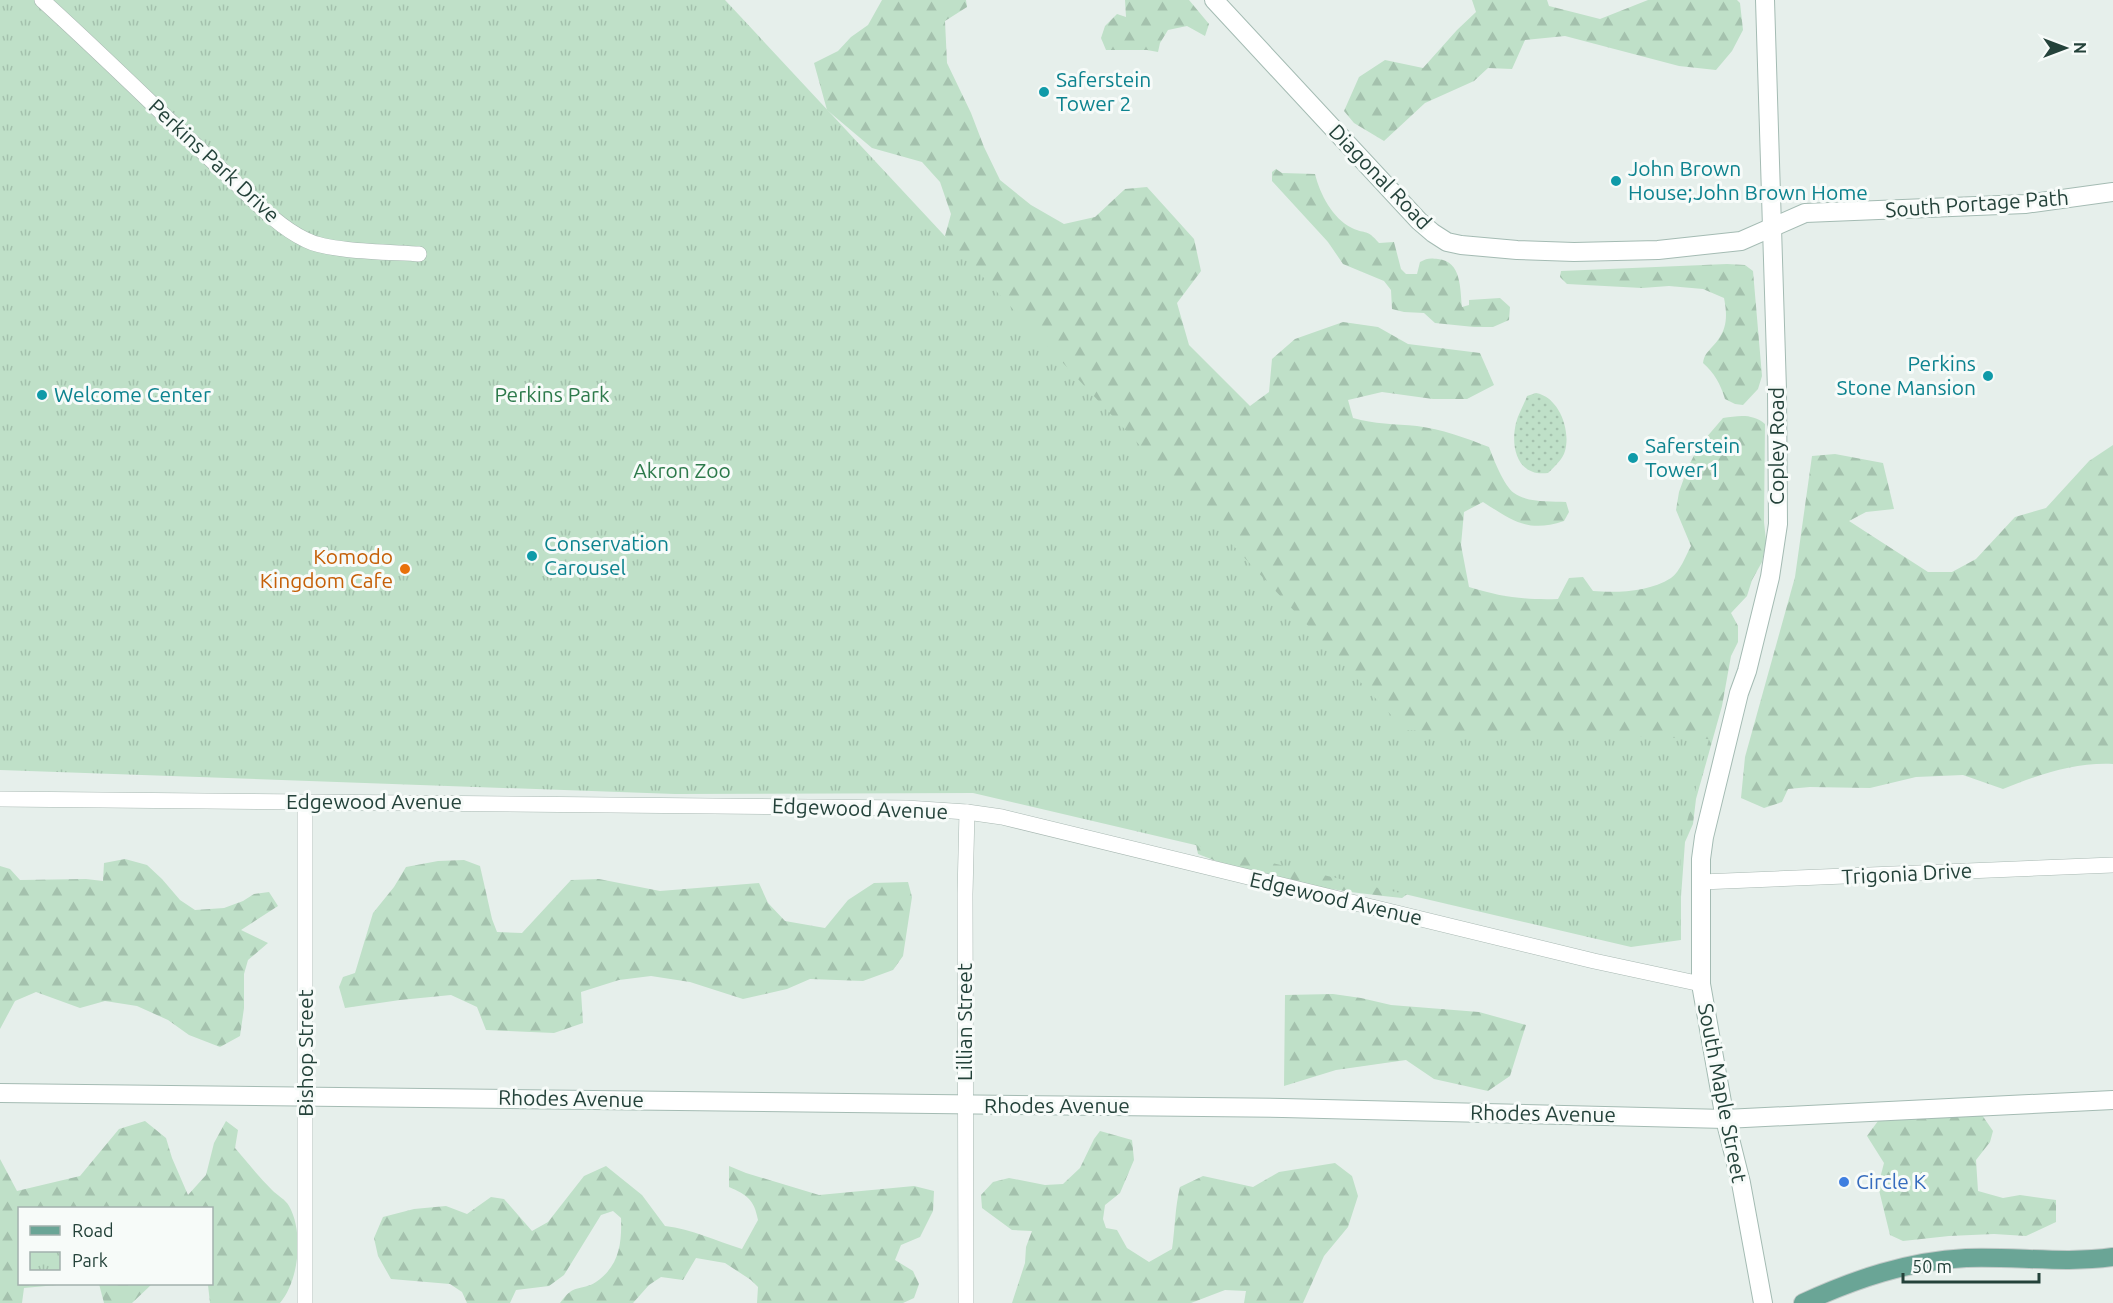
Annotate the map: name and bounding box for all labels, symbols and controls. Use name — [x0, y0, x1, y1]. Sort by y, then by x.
north arrow — [2035, 18, 2095, 78]
text: N — [2071, 42, 2089, 54]
place label: Saferstein Tower 2 — [1056, 67, 1151, 115]
marker: Saferstein Tower 2 — [1037, 85, 1051, 99]
street label: Perkins Park Drive — [145, 94, 285, 227]
street label: Diagonal Road — [1325, 119, 1437, 234]
place label: John Brown House;John Brown Home — [1628, 156, 1868, 204]
marker: John Brown House;John Brown Home — [1609, 174, 1623, 188]
street label: South Portage Path — [1884, 185, 2069, 221]
place label: Perkins Stone Mansion — [1837, 351, 1976, 399]
marker: Perkins Stone Mansion — [1981, 369, 1995, 383]
place label: Welcome Center — [54, 382, 211, 406]
park label: Perkins Park — [494, 382, 610, 406]
street label: Copley Road — [1764, 387, 1788, 505]
marker: Welcome Center — [35, 388, 49, 402]
place label: Saferstein Tower 1 — [1645, 433, 1740, 481]
marker: Saferstein Tower 1 — [1626, 451, 1640, 465]
park label: Akron Zoo — [633, 458, 731, 482]
place label: Conservation Carousel — [544, 531, 669, 579]
place label: Komodo Kingdom Cafe — [260, 544, 393, 592]
marker: Conservation Carousel — [525, 549, 539, 563]
marker: Komodo Kingdom Cafe — [398, 562, 412, 576]
street label: Edgewood Avenue — [286, 789, 462, 813]
street label: Edgewood Avenue — [772, 793, 949, 823]
street label: Trigonia Drive — [1841, 858, 1973, 888]
street label: Edgewood Avenue — [1248, 867, 1425, 930]
street label: Lillian Street — [952, 963, 976, 1081]
street label: Bishop Street — [293, 989, 317, 1117]
street label: South Maple Street — [1694, 1001, 1752, 1185]
street label: Rhodes Avenue — [498, 1085, 644, 1111]
street label: Rhodes Avenue — [984, 1093, 1130, 1117]
street label: Rhodes Avenue — [1470, 1100, 1616, 1126]
place label: Circle K — [1856, 1169, 1927, 1193]
marker: Circle K — [1837, 1175, 1851, 1189]
legend — [18, 1207, 213, 1285]
text: Road — [72, 1220, 114, 1240]
scale bar — [1903, 1246, 2040, 1284]
text: Park — [72, 1250, 108, 1270]
text: 50 m — [1912, 1256, 1952, 1276]

